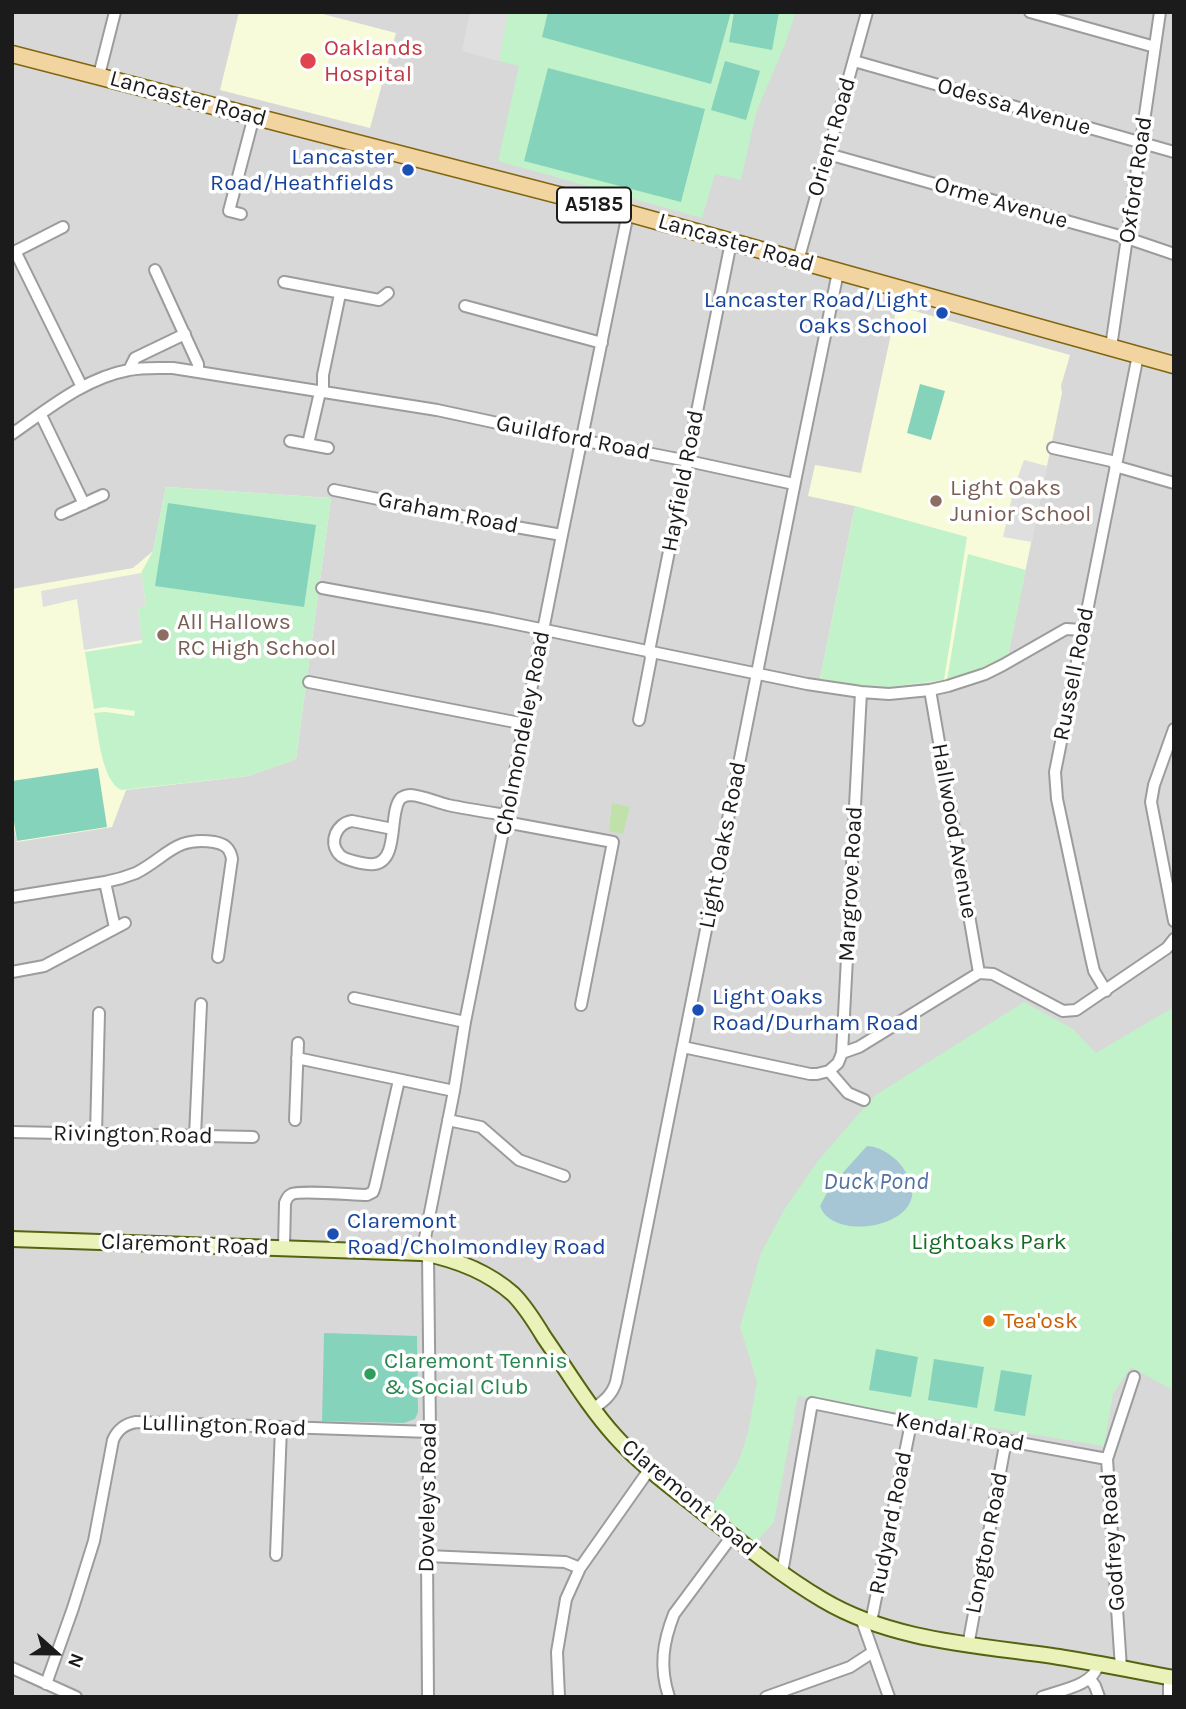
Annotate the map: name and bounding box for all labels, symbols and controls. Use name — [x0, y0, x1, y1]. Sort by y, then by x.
place label: Oaklands Hospital — [324, 34, 423, 88]
marker: Oaklands Hospital — [298, 51, 318, 71]
street label: Lancaster Road — [107, 65, 269, 133]
street label: Odessa Avenue — [934, 72, 1094, 142]
street label: Orient Road — [802, 74, 862, 200]
street label: Oxford Road — [1113, 115, 1159, 245]
place label: Lancaster Road/Heathfields — [210, 143, 394, 197]
marker: Lancaster Road/Heathfields — [400, 162, 416, 178]
street label: Orme Avenue — [931, 171, 1071, 235]
road number: A5185 — [557, 188, 631, 222]
street label: Lancaster Road — [655, 208, 817, 278]
place label: Lancaster Road/Light Oaks School — [704, 286, 928, 340]
marker: Lancaster Road/Light Oaks School — [934, 305, 950, 321]
street label: Hayfield Road — [656, 408, 710, 554]
street label: Guildford Road — [494, 410, 652, 466]
place label: Light Oaks Junior School — [950, 474, 1092, 528]
street label: Graham Road — [376, 486, 520, 540]
marker: Light Oaks Junior School — [928, 493, 944, 509]
street label: Russell Road — [1048, 605, 1100, 743]
place label: All Hallows RC High School — [177, 608, 336, 662]
marker: All Hallows RC High School — [155, 627, 171, 643]
street label: Cholmondeley Road — [490, 628, 556, 838]
street label: Hallwood Avenue — [925, 741, 983, 921]
street label: Light Oaks Road — [693, 759, 753, 931]
street label: Margrove Road — [833, 806, 869, 962]
place label: Light Oaks Road/Durham Road — [712, 983, 919, 1037]
marker: Light Oaks Road/Durham Road — [690, 1002, 706, 1018]
street label: Rivington Road — [53, 1120, 213, 1150]
water label: Duck Pond — [823, 1168, 929, 1196]
place label: Claremont Road/Cholmondley Road — [347, 1207, 606, 1261]
marker: Claremont Road/Cholmondley Road — [325, 1226, 341, 1242]
street label: Claremont Road — [100, 1228, 270, 1262]
park label: Lightoaks Park — [911, 1228, 1067, 1256]
place label: Tea'osk — [1003, 1307, 1078, 1335]
marker: Tea'osk — [981, 1313, 997, 1329]
place label: Claremont Tennis & Social Club — [384, 1347, 568, 1401]
marker: Claremont Tennis & Social Club — [362, 1366, 378, 1382]
street label: Kendal Road — [893, 1406, 1027, 1458]
street label: Lullington Road — [141, 1409, 307, 1443]
street label: Doveleys Road — [413, 1421, 443, 1573]
street label: Claremont Road — [616, 1433, 762, 1563]
street label: Rudyard Road — [864, 1449, 918, 1597]
street label: Longton Road — [960, 1470, 1014, 1616]
street label: Godfrey Road — [1094, 1472, 1132, 1612]
north arrow — [21, 1618, 91, 1688]
text: N — [63, 1650, 88, 1671]

